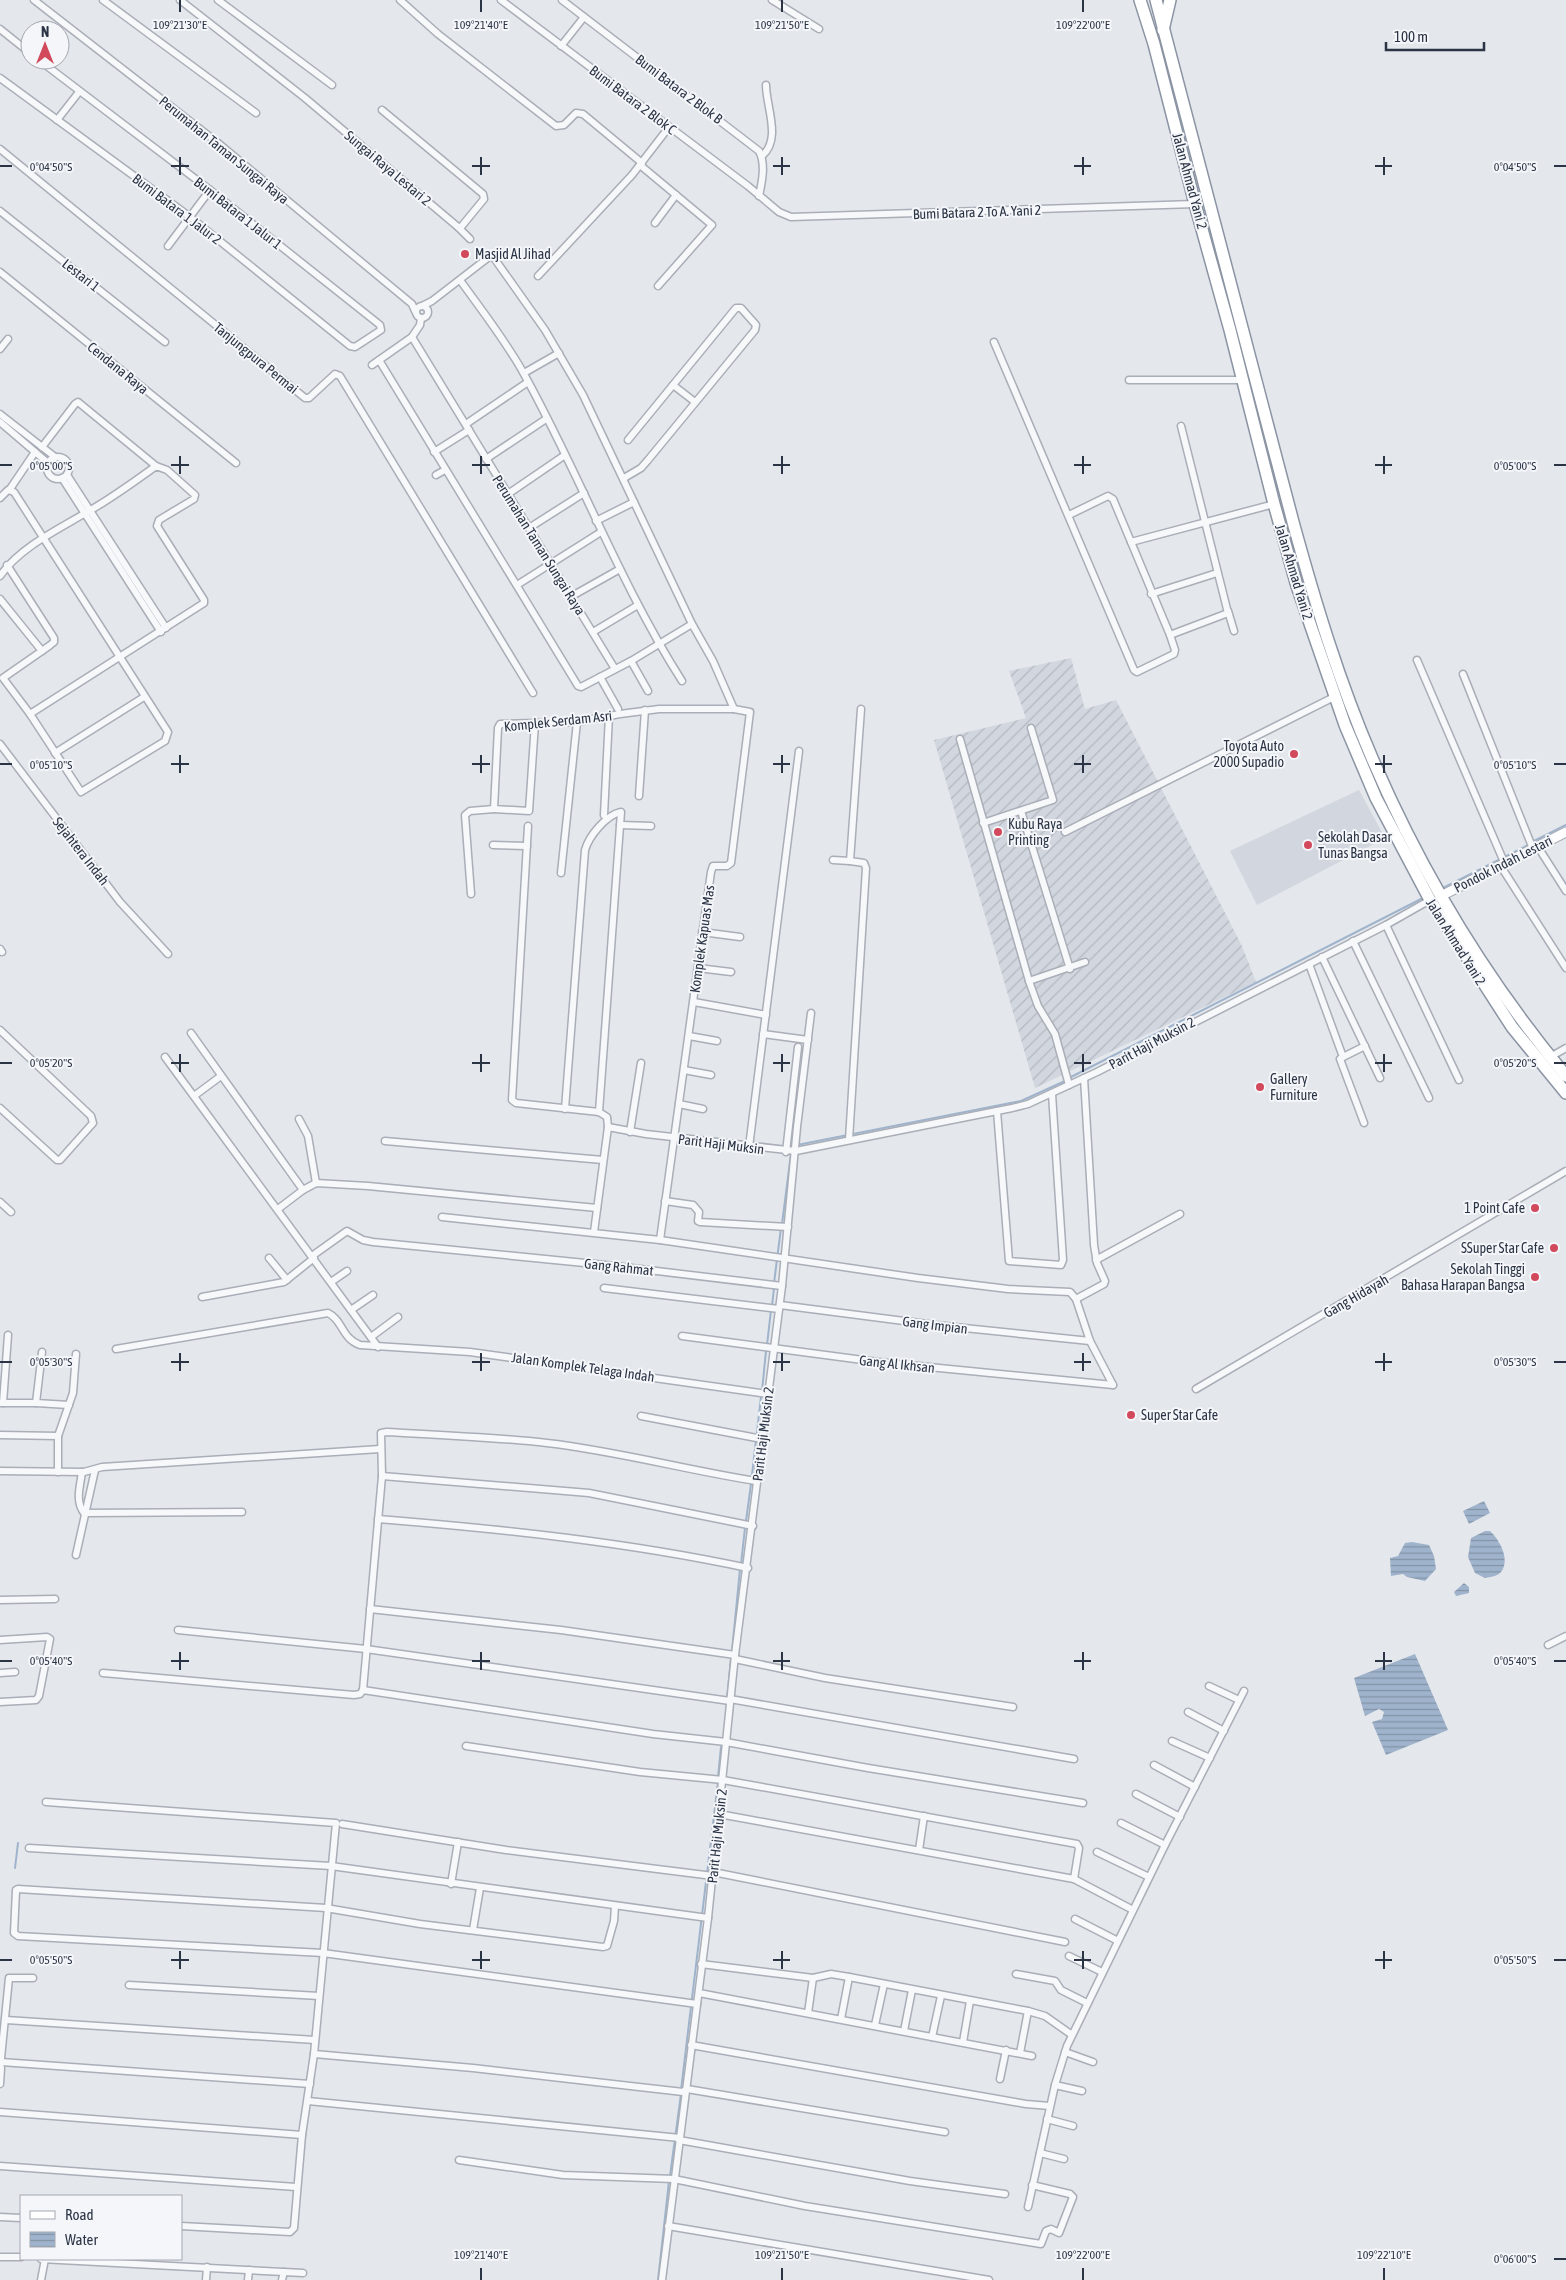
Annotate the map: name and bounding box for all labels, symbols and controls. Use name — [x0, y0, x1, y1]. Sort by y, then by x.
text: 109°21'30"E — [153, 18, 207, 32]
text: 109°21'40"E — [454, 18, 508, 32]
text: 109°21'50"E — [755, 18, 809, 32]
text: 109°22'00"E — [1056, 18, 1110, 32]
north arrow — [20, 20, 70, 70]
scale bar — [1386, 20, 1484, 52]
text: N — [41, 24, 49, 40]
text: 100 m — [1394, 28, 1428, 45]
street label: Bumi Batara 2 Blok B — [632, 51, 726, 127]
street label: Bumi Batara 2 Blok C — [587, 62, 680, 138]
street label: Perumahan Taman Sungai Raya — [156, 93, 292, 207]
street label: Sungai Raya Lestari 2 — [342, 127, 434, 209]
street label: Jalan Ahmad Yani 2 — [1169, 131, 1211, 231]
text: 0°04'50"S — [30, 160, 72, 174]
text: 0°04'50"S — [1494, 160, 1536, 174]
street label: Bumi Batara 1 Jalur 2 — [129, 170, 225, 248]
street label: Bumi Batara 1 Jalur 1 — [191, 174, 285, 252]
street label: Bumi Batara 2 To A. Yani 2 — [912, 202, 1042, 222]
place label: Masjid Al Jihad — [475, 246, 551, 262]
marker: Masjid Al Jihad — [459, 248, 471, 260]
street label: Lestari 1 — [59, 255, 103, 295]
street label: Tanjungpura Permai — [211, 319, 301, 397]
street label: Cendana Raya — [84, 339, 152, 397]
text: 0°05'00"S — [30, 459, 72, 473]
text: 0°05'00"S — [1494, 459, 1536, 473]
street label: Perumahan Taman Sungai Raya — [489, 472, 589, 618]
street label: Jalan Ahmad Yani 2 — [1272, 522, 1316, 622]
street label: Komplek Serdam Asri — [503, 707, 613, 735]
place label: Toyota Auto 2000 Supadio — [1214, 738, 1284, 770]
marker: Toyota Auto 2000 Supadio — [1288, 748, 1300, 760]
text: 0°05'10"S — [30, 758, 72, 772]
text: 0°05'10"S — [1494, 758, 1536, 772]
street label: Sejahtera Indah — [50, 814, 112, 888]
place label: Kubu Raya Printing — [1008, 816, 1062, 848]
marker: Kubu Raya Printing — [992, 826, 1004, 838]
place label: Sekolah Dasar Tunas Bangsa — [1318, 829, 1392, 861]
street label: Pondok Indah Lestari — [1451, 832, 1555, 896]
marker: Sekolah Dasar Tunas Bangsa — [1302, 839, 1314, 851]
street label: Komplek Kapuas Mas — [687, 884, 717, 994]
street label: Jalan Ahmad Yani 2 — [1423, 896, 1489, 988]
street label: Parit Haji Muksin 2 — [1106, 1014, 1198, 1072]
text: 0°05'20"S — [30, 1056, 72, 1070]
text: 0°05'20"S — [1494, 1056, 1536, 1070]
place label: Gallery Furniture — [1270, 1071, 1318, 1103]
marker: Gallery Furniture — [1254, 1081, 1266, 1093]
street label: Parit Haji Muksin — [677, 1131, 765, 1157]
place label: 1 Point Cafe — [1464, 1200, 1525, 1216]
marker: 1 Point Cafe — [1529, 1202, 1541, 1214]
place label: SSuper Star Cafe — [1461, 1240, 1544, 1256]
marker: SSuper Star Cafe — [1548, 1242, 1560, 1254]
street label: Gang Rahmat — [584, 1255, 654, 1279]
place label: Sekolah Tinggi Bahasa Harapan Bangsa — [1401, 1261, 1525, 1293]
street label: Gang Hidayah — [1321, 1271, 1391, 1321]
marker: Sekolah Tinggi Bahasa Harapan Bangsa — [1529, 1271, 1541, 1283]
street label: Gang Impian — [902, 1313, 968, 1337]
street label: Jalan Komplek Telaga Indah — [511, 1349, 655, 1385]
street label: Gang Al Ikhsan — [858, 1352, 936, 1376]
text: 0°05'30"S — [30, 1355, 72, 1369]
text: 0°05'30"S — [1494, 1355, 1536, 1369]
street label: Parit Haji Muksin 2 — [749, 1386, 777, 1482]
place label: Super Star Cafe — [1141, 1407, 1218, 1423]
marker: Super Star Cafe — [1125, 1409, 1137, 1421]
text: 0°05'40"S — [30, 1654, 72, 1668]
text: 0°05'40"S — [1494, 1654, 1536, 1668]
street label: Parit Haji Muksin 2 — [704, 1788, 730, 1884]
text: 0°05'50"S — [30, 1953, 72, 1967]
text: 0°05'50"S — [1494, 1953, 1536, 1967]
legend — [20, 2195, 182, 2260]
text: Road — [65, 2206, 94, 2223]
text: Water — [65, 2231, 98, 2248]
text: 109°21'40"E — [454, 2248, 508, 2262]
text: 109°21'50"E — [755, 2248, 809, 2262]
text: 109°22'00"E — [1056, 2248, 1110, 2262]
text: 109°22'10"E — [1357, 2248, 1411, 2262]
text: 0°06'00"S — [1494, 2252, 1536, 2266]

